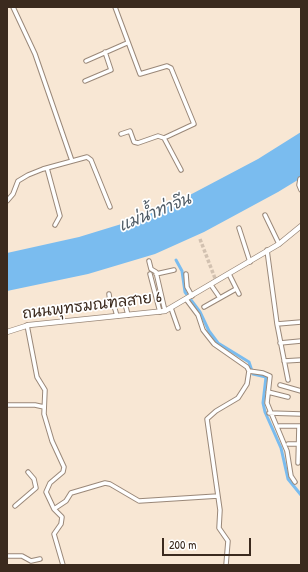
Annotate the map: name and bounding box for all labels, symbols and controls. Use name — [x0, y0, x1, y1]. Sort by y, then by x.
water label: แม่น้ำท่าจีน — [116, 190, 194, 236]
street label: ถนนพุทธมณฑลสาย 6 — [21, 289, 163, 323]
scale bar — [164, 530, 253, 556]
text: 200 m — [169, 536, 196, 553]

